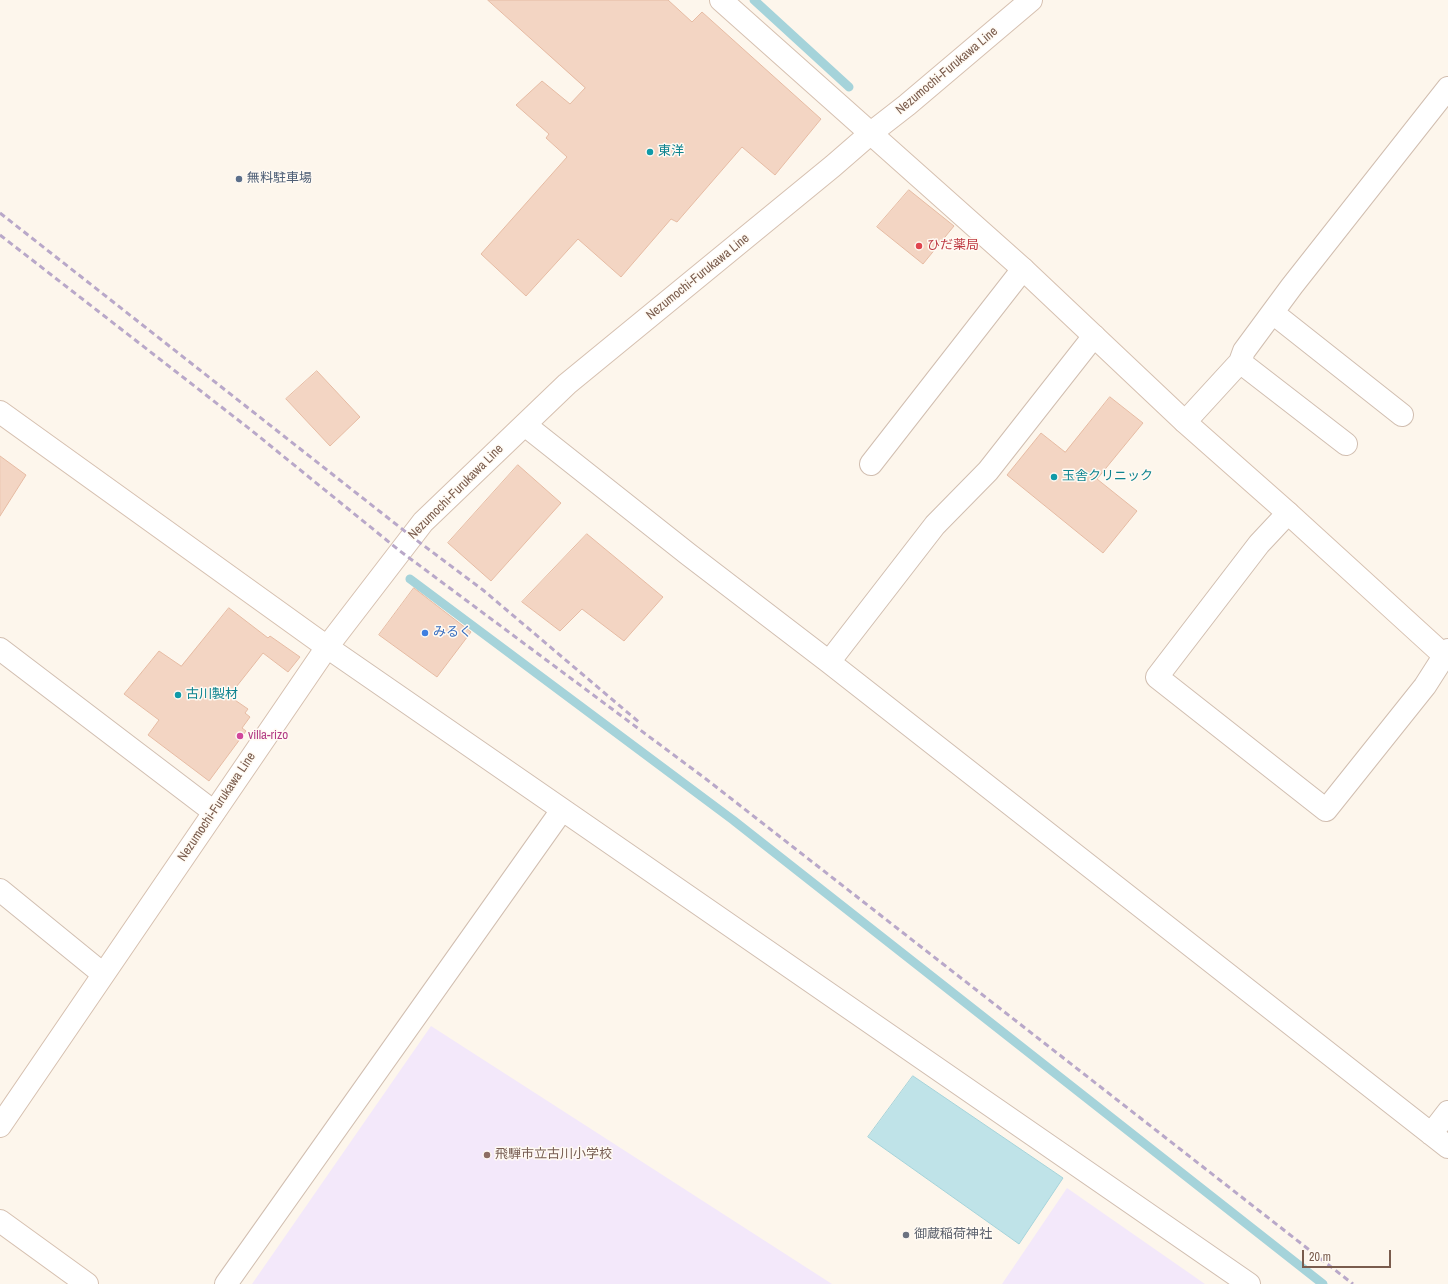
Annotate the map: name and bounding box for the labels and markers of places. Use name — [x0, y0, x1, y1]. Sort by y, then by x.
place label: 東洋 — [658, 144, 684, 160]
marker: 東洋 — [645, 147, 655, 157]
place label: 無料駐車場 — [247, 171, 312, 187]
marker: 無料駐車場 — [234, 174, 244, 184]
place label: ひだ薬局 — [927, 238, 979, 254]
marker: ひだ薬局 — [914, 241, 924, 251]
place label: 玉舎クリニック — [1062, 469, 1153, 485]
marker: 玉舎クリニック — [1049, 472, 1059, 482]
place label: みるく — [433, 625, 472, 641]
marker: みるく — [420, 628, 430, 638]
place label: 古川製材 — [186, 687, 238, 703]
marker: 古川製材 — [173, 690, 183, 700]
place label: villa-rizo — [248, 728, 288, 744]
marker: villa-rizo — [235, 731, 245, 741]
place label: 飛騨市立古川小学校 — [495, 1147, 612, 1163]
marker: 飛騨市立古川小学校 — [482, 1150, 492, 1160]
place label: 御蔵稲荷神社 — [914, 1227, 992, 1243]
marker: 御蔵稲荷神社 — [901, 1230, 911, 1240]

